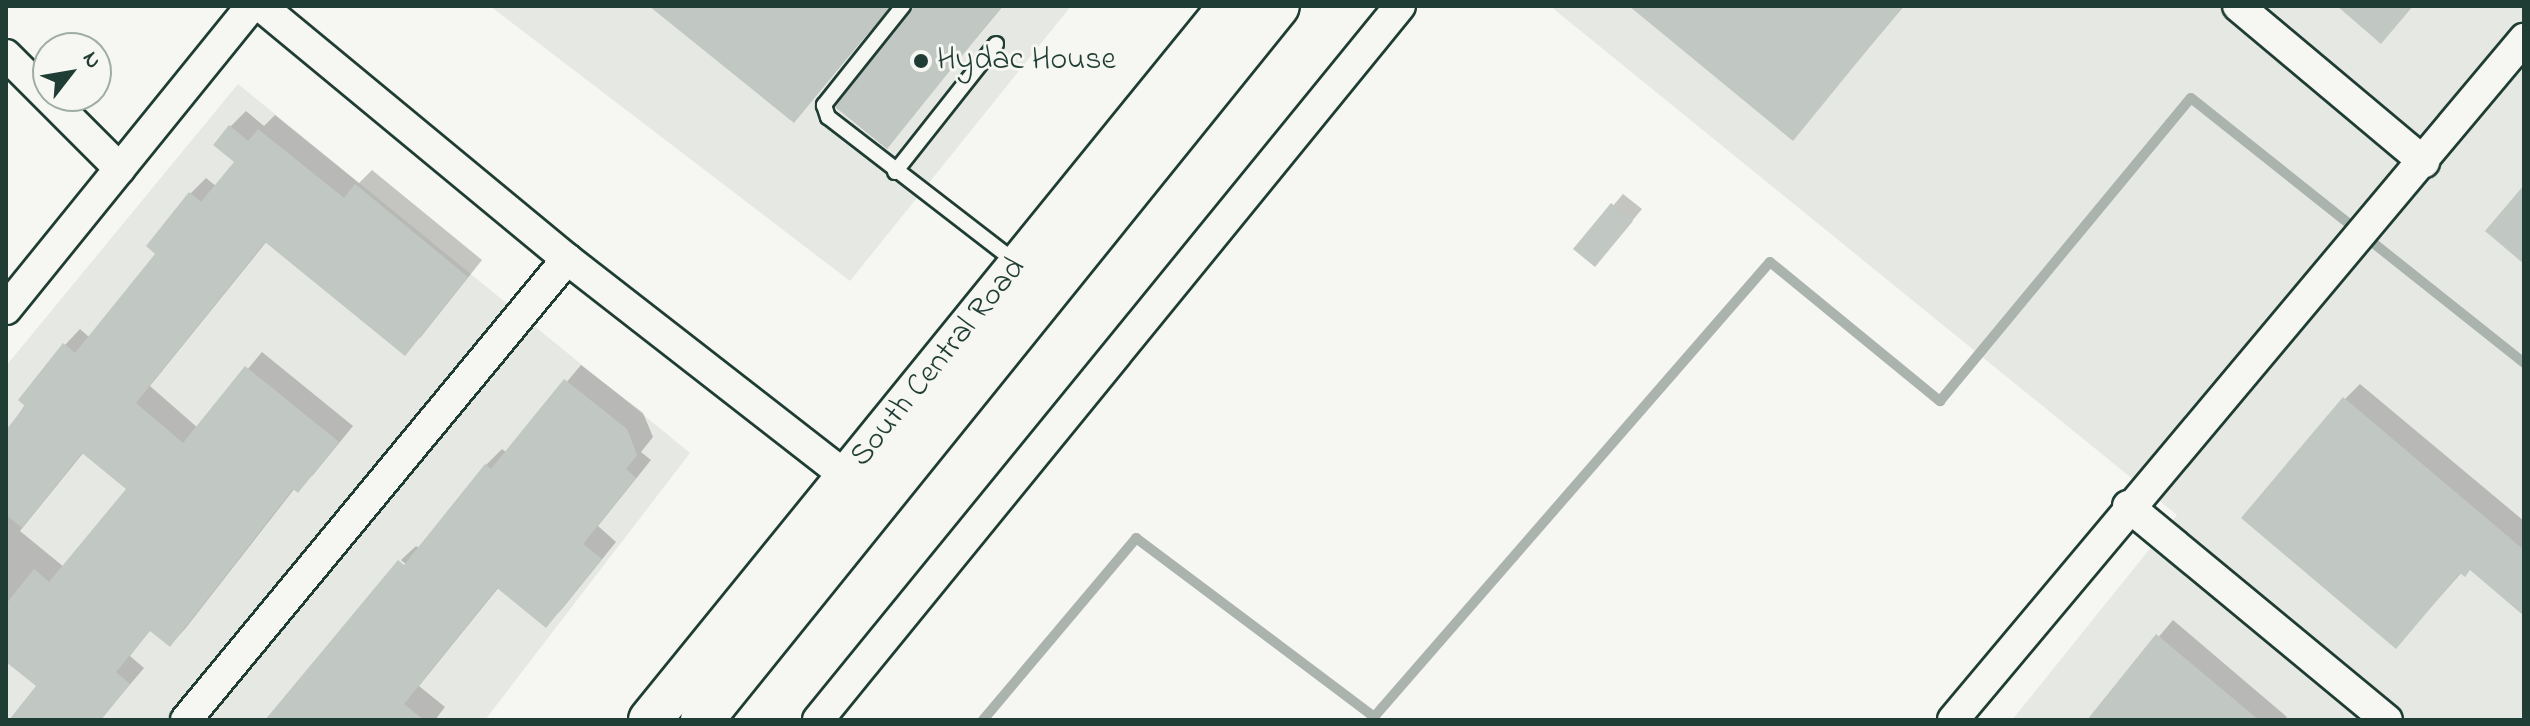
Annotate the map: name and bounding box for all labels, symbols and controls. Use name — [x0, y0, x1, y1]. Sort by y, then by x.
north arrow — [32, 32, 112, 112]
place label: Hydac House — [937, 42, 1116, 80]
text: N — [73, 46, 108, 75]
marker: Hydac House — [912, 52, 930, 70]
street label: South Central Road — [843, 251, 1035, 475]

